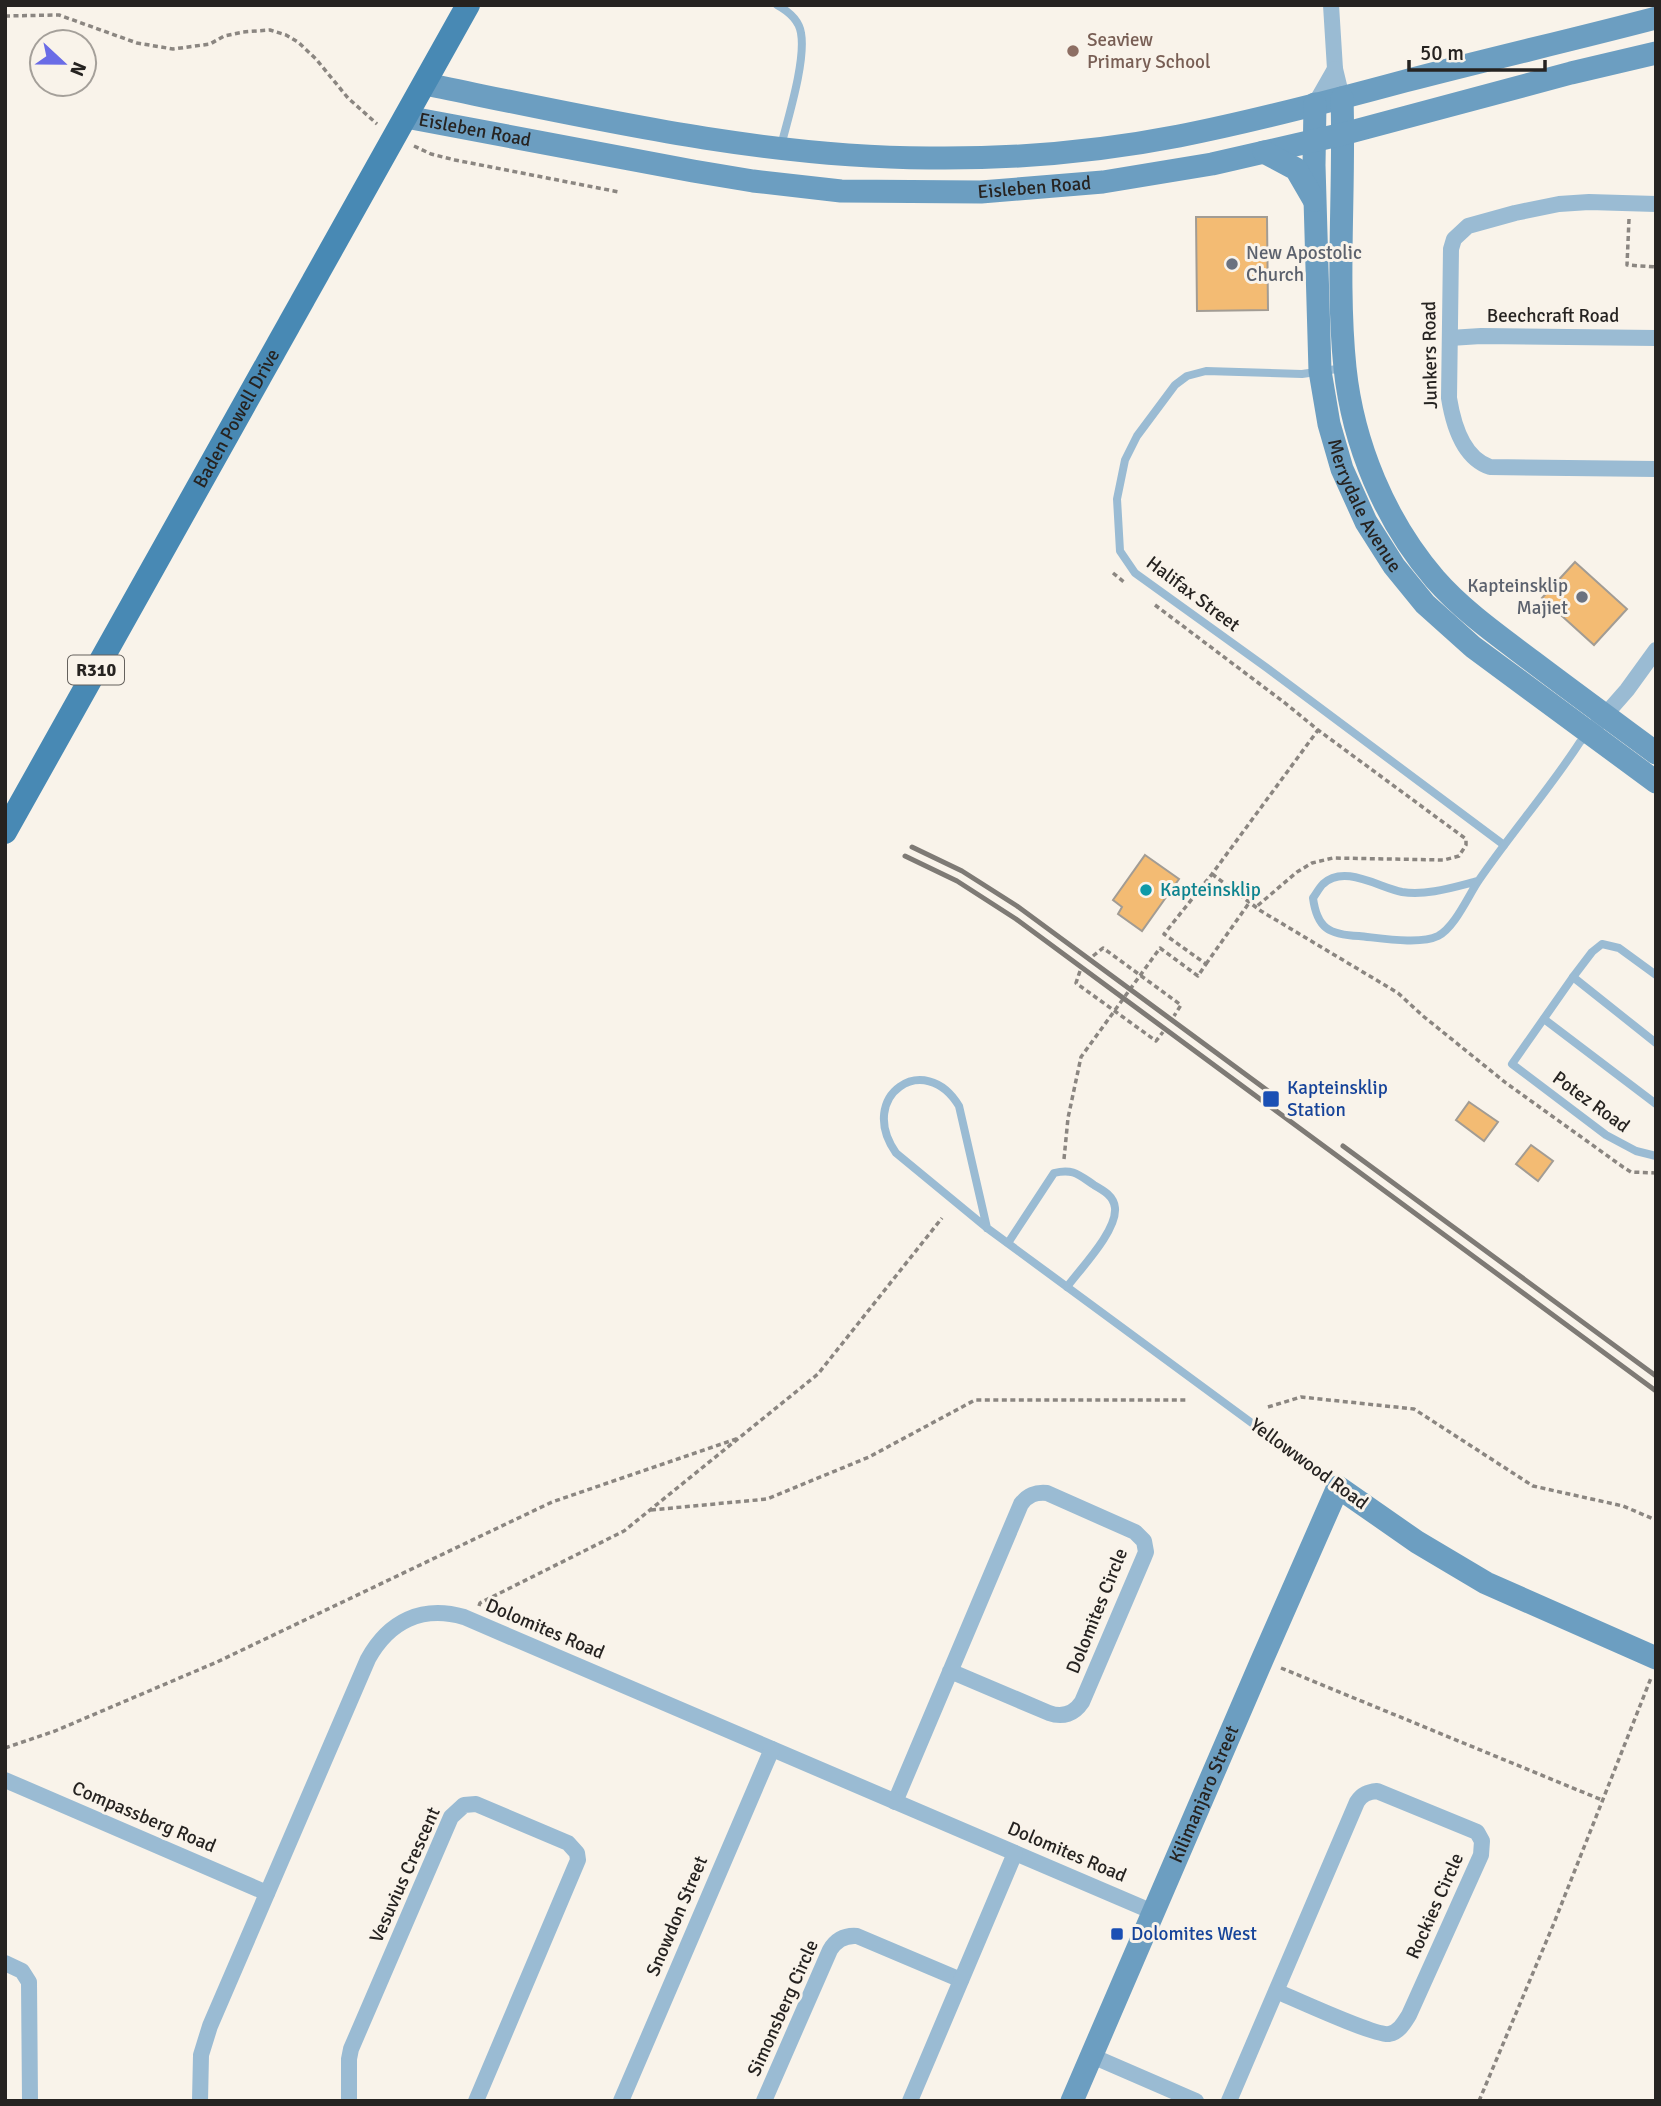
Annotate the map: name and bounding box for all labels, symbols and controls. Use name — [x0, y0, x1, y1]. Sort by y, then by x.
north arrow — [28, 28, 98, 98]
place label: Seaview Primary School — [1087, 28, 1210, 74]
scale bar — [1409, 28, 1546, 72]
text: 50 m — [1420, 40, 1464, 66]
marker: Seaview Primary School — [1065, 43, 1081, 59]
text: N — [64, 58, 91, 80]
street label: Eisleben Road — [417, 108, 533, 152]
street label: Eisleben Road — [977, 171, 1092, 204]
place label: New Apostolic Church — [1246, 241, 1362, 287]
marker: New Apostolic Church — [1224, 256, 1240, 272]
street label: Junkers Road — [1417, 301, 1443, 409]
street label: Beechcraft Road — [1487, 304, 1619, 328]
street label: Baden Powell Drive — [188, 345, 285, 492]
street label: Merrydale Avenue — [1322, 436, 1407, 578]
street label: Halifax Street — [1141, 551, 1245, 637]
place label: Kapteinsklip Majiet — [1467, 574, 1568, 620]
marker: Kapteinsklip Majiet — [1574, 589, 1590, 605]
road number: R310 — [68, 656, 124, 684]
place label: Kapteinsklip — [1160, 878, 1261, 902]
marker: Kapteinsklip — [1138, 882, 1154, 898]
street label: Potez Road — [1548, 1066, 1634, 1138]
place label: Kapteinsklip Station — [1287, 1076, 1388, 1122]
marker: Kapteinsklip Station — [1261, 1089, 1281, 1109]
street label: Yellowwood Road — [1245, 1413, 1373, 1515]
street label: Dolomites Circle — [1061, 1545, 1133, 1677]
street label: Dolomites Road — [482, 1593, 608, 1665]
street label: Kilimanjaro Street — [1164, 1721, 1244, 1867]
street label: Compassberg Road — [68, 1776, 220, 1858]
street label: Vesuvius Crescent — [364, 1803, 446, 1947]
street label: Dolomites Road — [1004, 1816, 1130, 1888]
street label: Rockies Circle — [1401, 1849, 1469, 1963]
street label: Snowdon Street — [641, 1852, 713, 1980]
place label: Dolomites West — [1131, 1922, 1257, 1946]
marker: Dolomites West — [1109, 1926, 1125, 1942]
street label: Simonsberg Circle — [742, 1936, 824, 2080]

